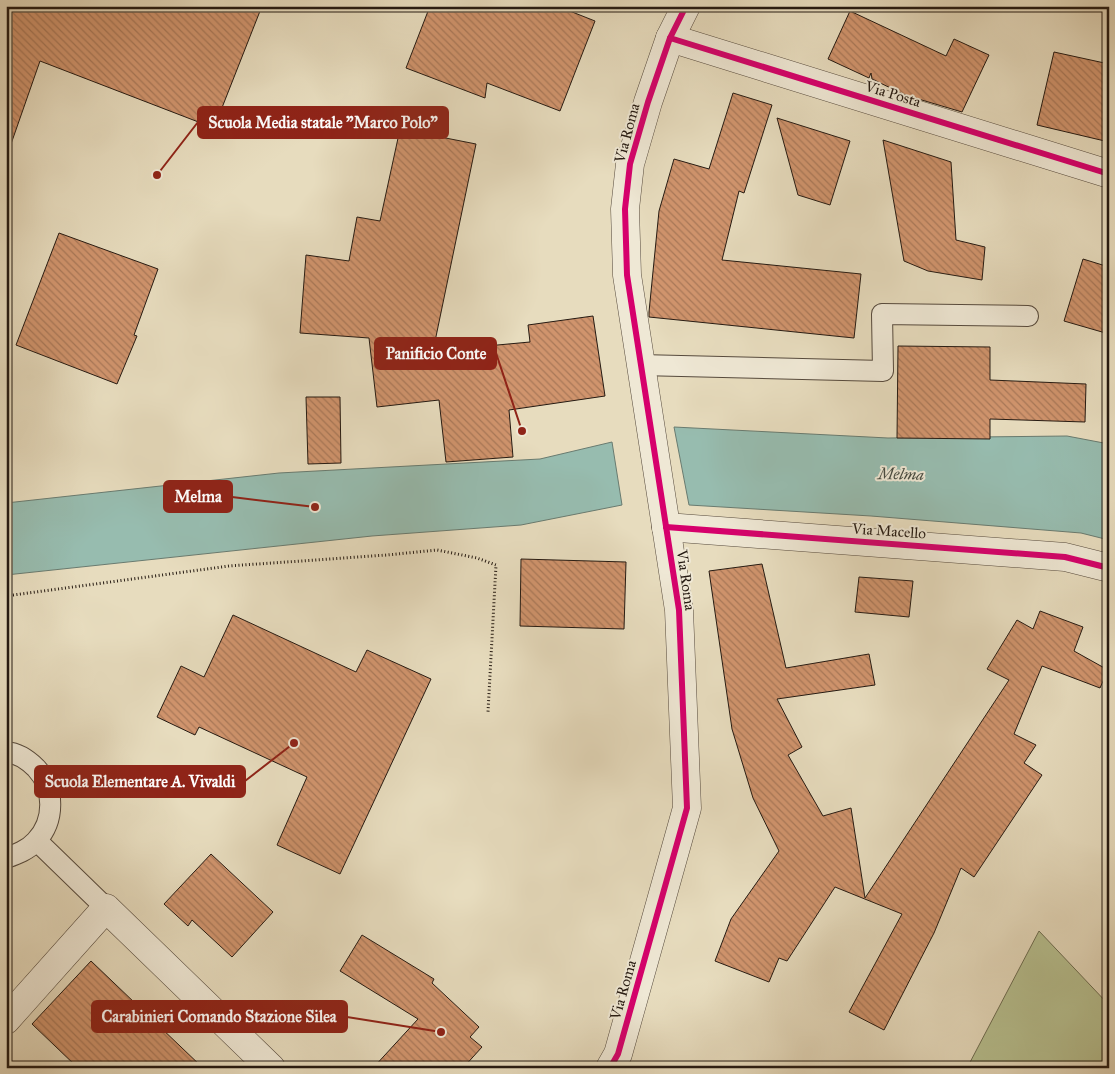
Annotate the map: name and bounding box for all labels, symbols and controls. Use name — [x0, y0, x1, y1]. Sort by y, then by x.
street label: Via Posta — [862, 77, 924, 111]
street label: Via Roma — [610, 101, 644, 166]
callout: Scuola Media statale "Marco Polo" — [198, 107, 448, 138]
text: Scuola Media statale "Marco Polo" — [208, 113, 438, 132]
callout: Panificio Conte — [375, 338, 496, 369]
text: Panificio Conte — [386, 344, 487, 363]
water label: Melma — [876, 464, 925, 484]
callout: Melma — [164, 481, 232, 512]
text: Melma — [174, 487, 223, 506]
street label: Via Macello — [850, 519, 927, 543]
street label: Via Roma — [673, 547, 699, 612]
callout: Scuola Elementare A. Vivaldi — [35, 766, 245, 797]
text: Scuola Elementare A. Vivaldi — [45, 772, 236, 791]
street label: Via Roma — [606, 958, 640, 1023]
callout: Carabinieri Comando Stazione Silea — [92, 1001, 347, 1032]
text: Carabinieri Comando Stazione Silea — [101, 1007, 338, 1026]

